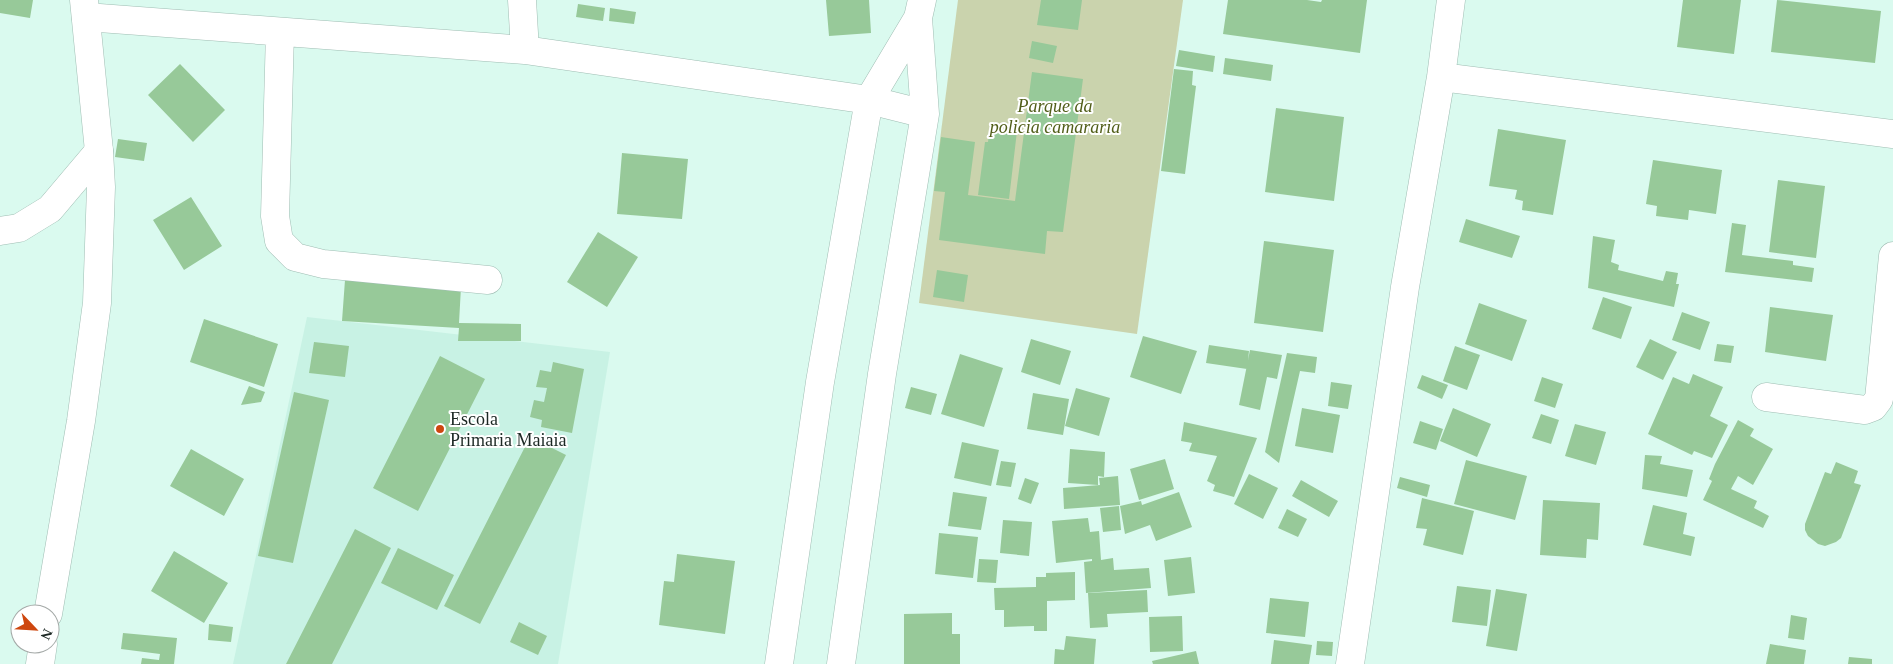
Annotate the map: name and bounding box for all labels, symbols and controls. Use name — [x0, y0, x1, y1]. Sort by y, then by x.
park label: Parque da policia camararia — [988, 96, 1120, 137]
place label: Escola Primaria Maiaia — [450, 409, 566, 450]
marker: Escola Primaria Maiaia — [434, 423, 446, 435]
north arrow — [10, 604, 60, 654]
text: N — [37, 627, 55, 642]

